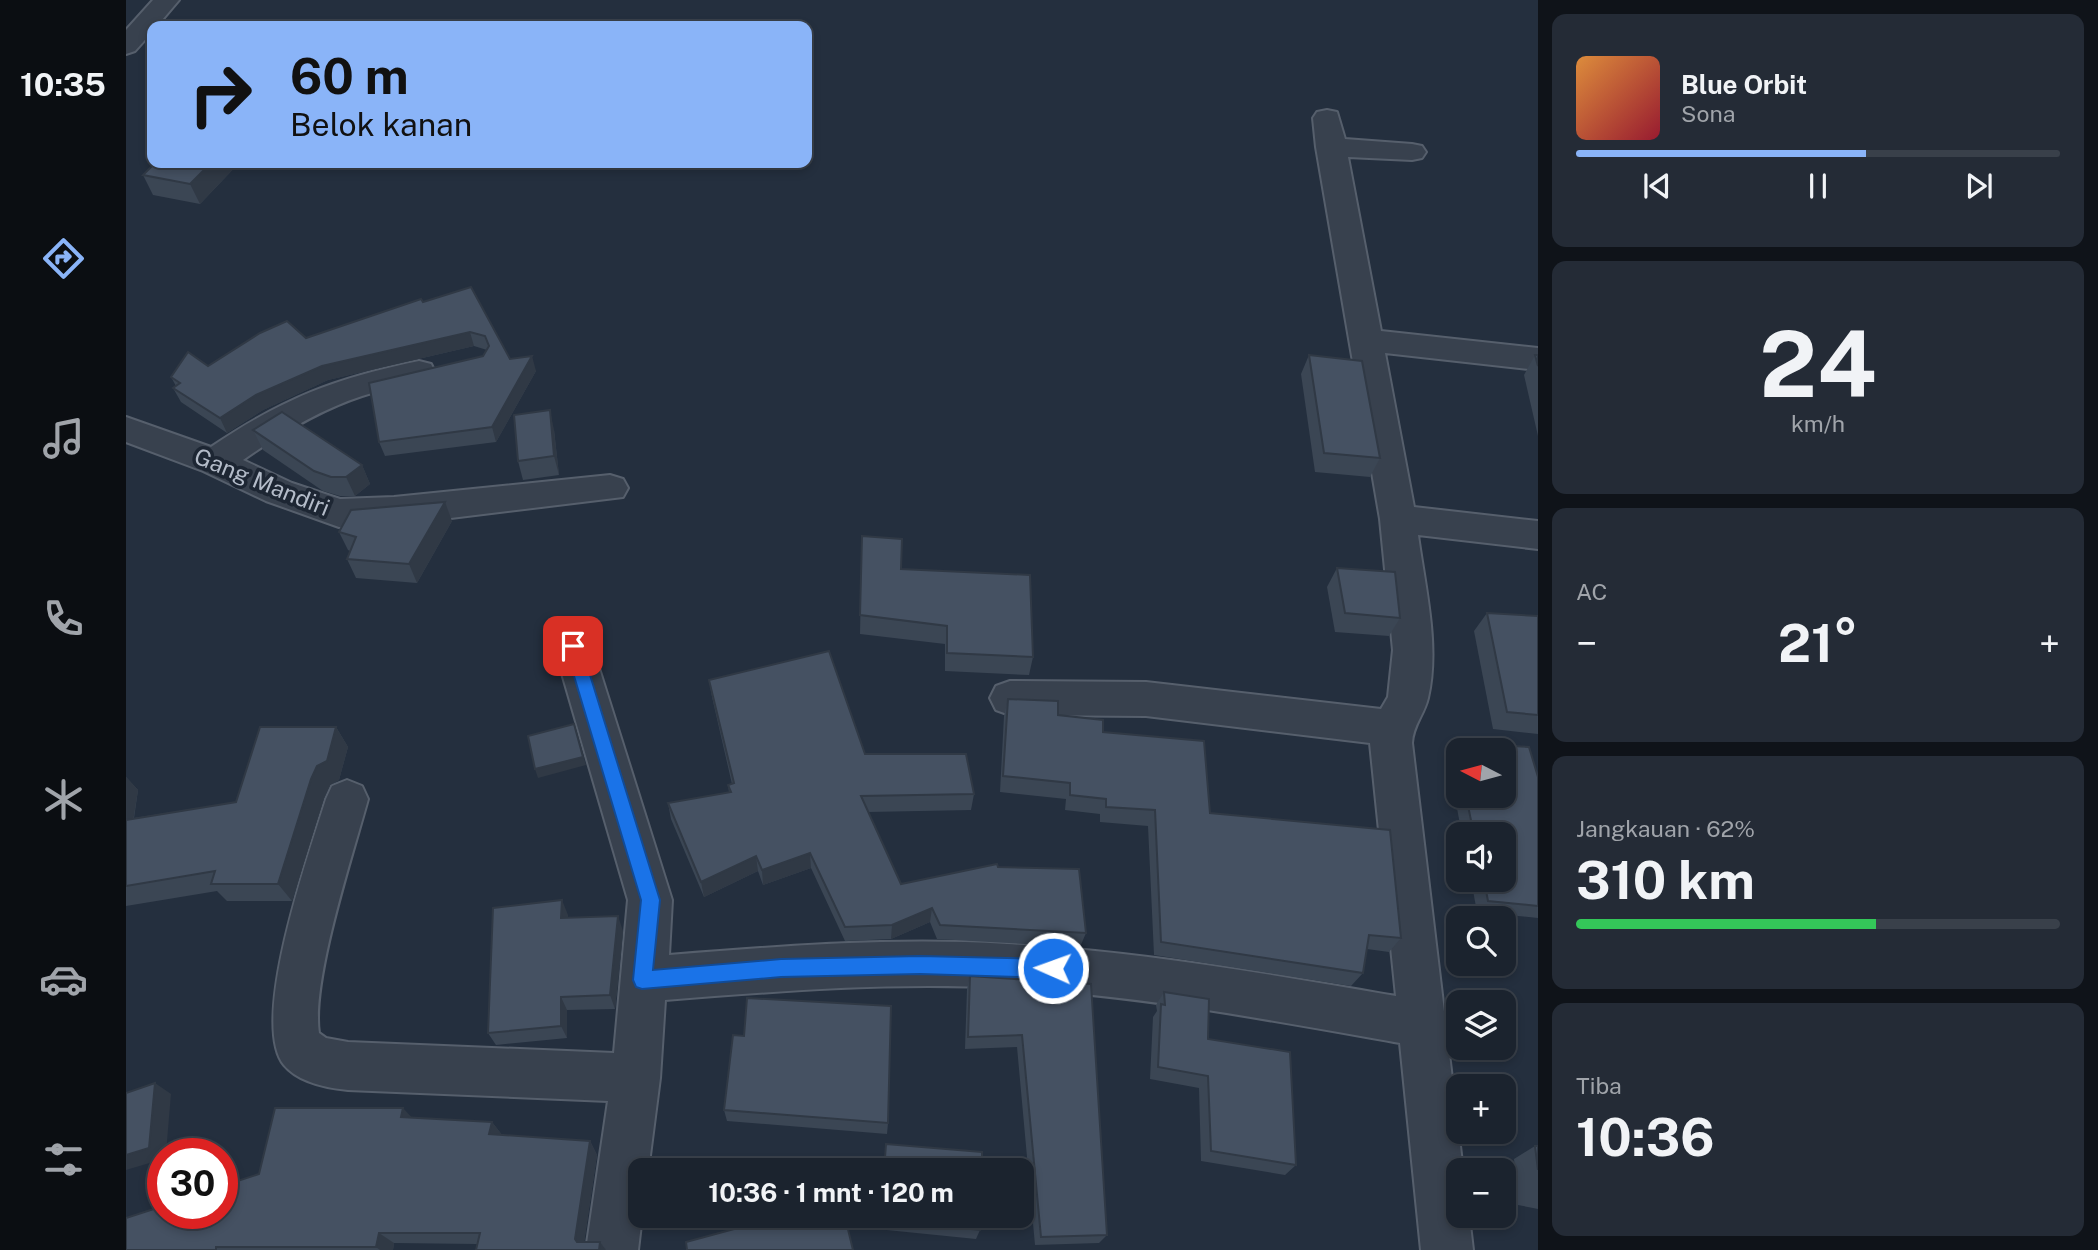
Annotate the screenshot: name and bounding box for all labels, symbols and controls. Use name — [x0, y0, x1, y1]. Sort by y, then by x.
text: 60 m — [290, 47, 409, 105]
icon: right — [175, 49, 266, 140]
text: 10:35 — [20, 66, 106, 103]
text: Blue Orbit — [1681, 69, 1807, 100]
text: Sona — [1681, 100, 1735, 127]
text: Belok kanan — [290, 106, 472, 143]
icon: previous — [1638, 167, 1676, 205]
icon: pause — [1799, 167, 1837, 205]
icon: next — [1960, 167, 1998, 205]
icon: directions — [39, 234, 88, 283]
text: 24 — [1759, 311, 1877, 417]
text: km/h — [1791, 410, 1845, 437]
icon: music — [39, 414, 88, 463]
street label: Gang Mandiri — [191, 442, 334, 521]
text: AC — [1576, 578, 1607, 605]
icon: phone — [39, 594, 88, 643]
text: 21° — [1778, 613, 1858, 674]
pin — [543, 616, 603, 676]
text: − — [1576, 621, 1597, 666]
text: + — [2039, 621, 2060, 666]
icon: arrive — [554, 627, 592, 665]
north arrow — [1446, 738, 1516, 808]
map controls — [1446, 738, 1516, 1228]
icon: climate — [39, 775, 88, 824]
text: Jangkauan · 62% — [1576, 815, 1755, 842]
button: sound — [1446, 822, 1516, 892]
text: 310 km — [1576, 850, 1755, 911]
button: search — [1446, 906, 1516, 976]
position arrow — [1016, 931, 1090, 1005]
icon: car — [39, 955, 88, 1004]
button: layers — [1446, 990, 1516, 1060]
text: Tiba — [1576, 1072, 1622, 1099]
button: + — [1446, 1074, 1516, 1144]
text: 10:36 — [1576, 1107, 1715, 1168]
icon: filters — [39, 1135, 88, 1184]
speed limit sign: 30 — [147, 1138, 238, 1229]
button: − — [1446, 1158, 1516, 1228]
text: 10:36 · 1 mnt · 120 m — [708, 1177, 954, 1208]

